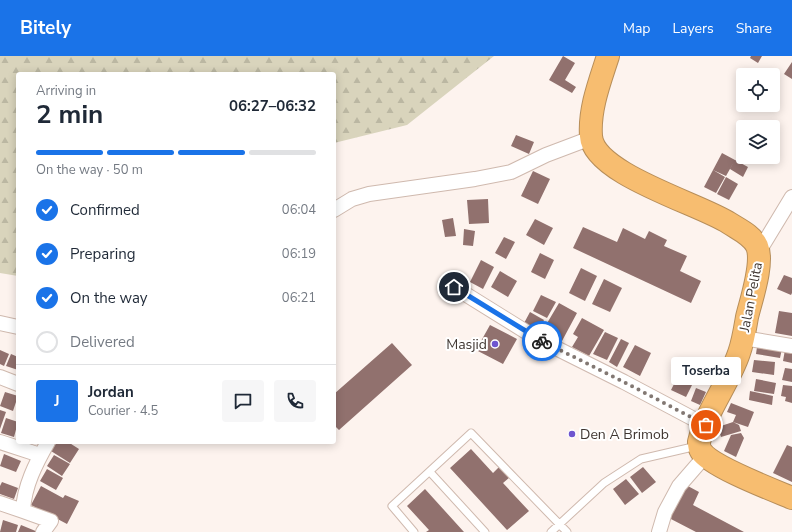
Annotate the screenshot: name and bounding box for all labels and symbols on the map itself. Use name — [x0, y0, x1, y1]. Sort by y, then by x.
street label: Jalan Pelita — [735, 260, 767, 335]
pin — [437, 270, 471, 304]
courier — [522, 321, 562, 361]
place label: Masjid — [446, 335, 487, 354]
marker: Masjid — [490, 339, 500, 349]
callout: Toserba — [671, 357, 741, 385]
pin — [689, 408, 723, 442]
place label: Den A Brimob — [580, 425, 669, 444]
marker: Den A Brimob — [567, 429, 577, 439]

